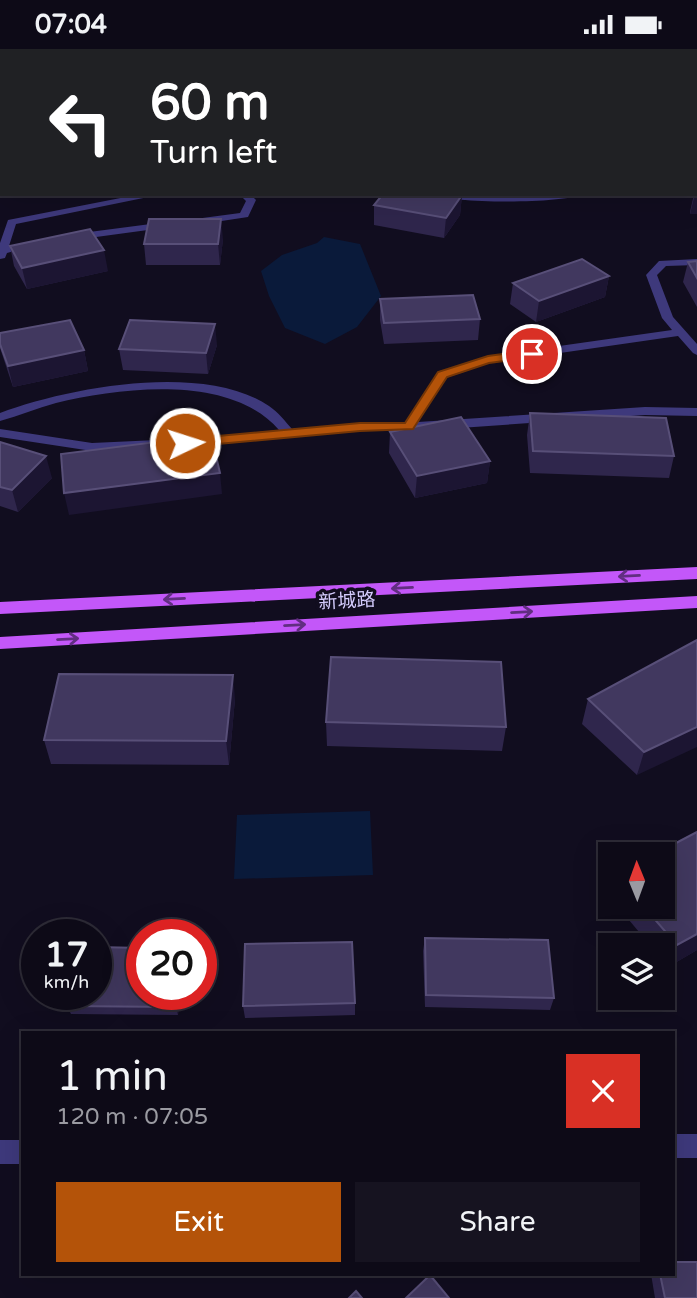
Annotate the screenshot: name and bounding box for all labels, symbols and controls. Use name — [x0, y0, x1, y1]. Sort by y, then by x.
text: 07:04 — [35, 9, 107, 40]
text: 60 m — [150, 74, 269, 133]
icon: left — [35, 77, 126, 168]
text: Turn left — [150, 134, 277, 172]
pin — [502, 324, 562, 384]
icon: arrive — [513, 335, 551, 373]
position arrow — [148, 406, 222, 480]
one-way arrow — [618, 570, 641, 583]
one-way arrow — [391, 582, 413, 595]
street label: 新城路 — [318, 589, 376, 613]
one-way arrow — [163, 593, 186, 606]
one-way arrow — [511, 605, 533, 618]
one-way arrow — [283, 619, 306, 632]
one-way arrow — [56, 632, 79, 645]
north arrow — [598, 842, 676, 919]
map controls — [598, 842, 675, 1010]
speed limit sign: 20 — [126, 919, 217, 1010]
button: layers — [598, 933, 675, 1010]
text: 17 — [45, 934, 88, 976]
text: km/h — [44, 971, 89, 993]
text: 1 min — [56, 1051, 168, 1102]
button: close — [566, 1054, 640, 1128]
text: 120 m · 07:05 — [56, 1103, 208, 1131]
button: Exit — [56, 1182, 341, 1262]
button: Share — [355, 1182, 640, 1262]

